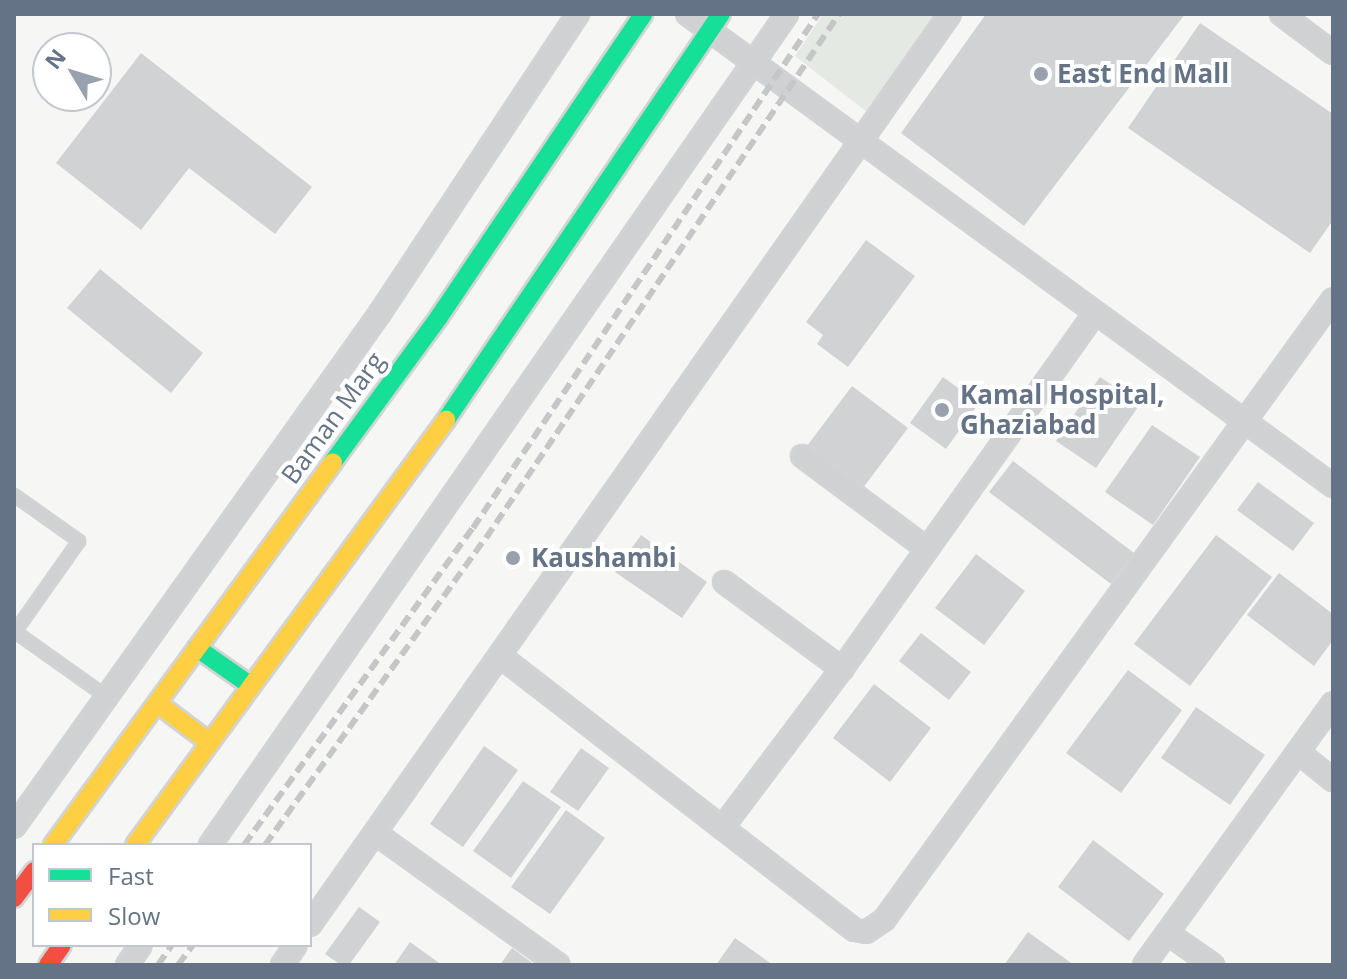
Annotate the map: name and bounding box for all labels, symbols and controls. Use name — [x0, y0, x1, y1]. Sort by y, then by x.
north arrow — [32, 32, 112, 112]
text: N — [37, 42, 72, 75]
place label: East End Mall — [1057, 58, 1229, 90]
marker: East End Mall — [1032, 65, 1050, 83]
street label: Baman Marg — [275, 346, 391, 490]
place label: Kamal Hospital, Ghaziabad — [960, 379, 1165, 440]
marker: Kamal Hospital, Ghaziabad — [931, 399, 953, 421]
place label: Kaushambi — [531, 542, 677, 574]
marker: Kaushambi — [502, 547, 524, 569]
legend — [32, 843, 312, 947]
text: Fast — [108, 859, 154, 892]
text: Slow — [108, 899, 160, 932]

